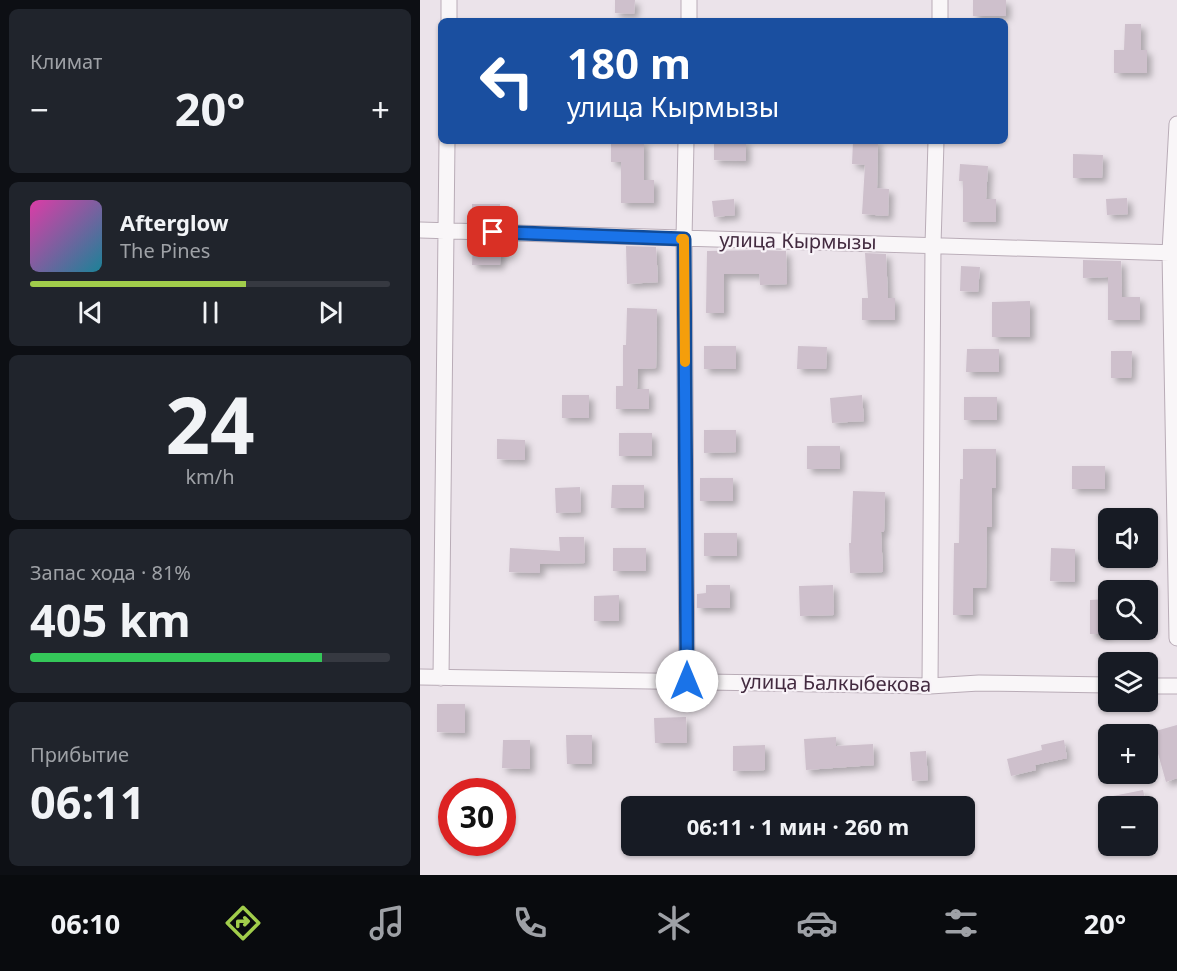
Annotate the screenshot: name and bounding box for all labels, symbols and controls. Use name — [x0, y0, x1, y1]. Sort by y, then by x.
text: 180 m — [567, 34, 691, 91]
icon: left — [468, 42, 546, 120]
text: Климат — [30, 48, 102, 75]
text: 20° — [175, 78, 245, 139]
text: − — [30, 87, 49, 132]
text: + — [371, 87, 390, 132]
text: улица Кырмызы — [567, 88, 779, 125]
pin — [467, 206, 518, 257]
text: Afterglow — [120, 207, 229, 237]
icon: arrive — [476, 215, 509, 248]
street label: улица Кырмызы — [719, 226, 877, 255]
text: The Pines — [120, 237, 210, 264]
icon: previous — [74, 296, 107, 329]
icon: pause — [194, 296, 227, 329]
icon: next — [314, 296, 347, 329]
text: 24 — [165, 371, 255, 477]
text: km/h — [185, 463, 235, 490]
map controls — [1098, 508, 1158, 856]
button: sound — [1098, 508, 1158, 568]
text: Запас хода · 81% — [30, 559, 191, 586]
button: search — [1098, 580, 1158, 640]
text: 405 km — [30, 589, 191, 650]
position arrow — [655, 649, 719, 713]
button: layers — [1098, 652, 1158, 712]
street label: улица Балкыбекова — [741, 667, 931, 698]
button: + — [1098, 724, 1158, 784]
text: Прибытие — [30, 741, 129, 768]
text: 06:11 — [30, 771, 146, 832]
speed limit sign: 30 — [438, 778, 516, 856]
button: − — [1098, 796, 1158, 856]
text: 06:11 · 1 мин · 260 m — [687, 811, 909, 841]
icon: directions — [222, 902, 264, 944]
icon: music — [366, 902, 408, 944]
icon: phone — [509, 902, 551, 944]
icon: climate — [653, 902, 695, 944]
icon: car — [796, 902, 838, 944]
icon: filters — [940, 902, 982, 944]
text: 06:10 — [51, 905, 120, 942]
text: 20° — [1084, 905, 1126, 942]

